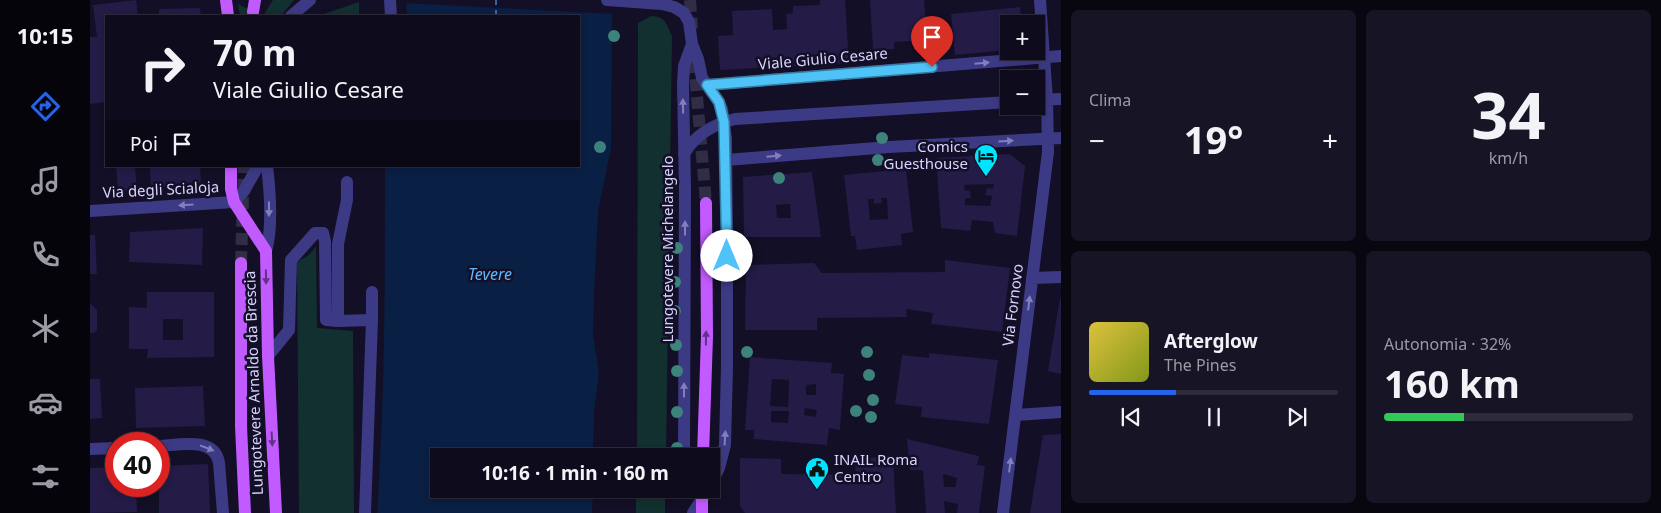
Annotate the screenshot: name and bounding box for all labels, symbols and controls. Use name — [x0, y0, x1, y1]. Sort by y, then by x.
map controls — [1000, 15, 1045, 115]
button: + — [1000, 15, 1045, 60]
pin — [911, 16, 953, 67]
text: 10:15 — [17, 20, 73, 50]
icon: arrive — [918, 23, 946, 51]
text: 70 m — [213, 29, 296, 76]
icon: right — [130, 35, 195, 100]
street label: Viale Giulio Cesare — [757, 42, 889, 74]
one-way arrow — [974, 59, 990, 67]
button: − — [1000, 70, 1045, 115]
text: 34 — [1471, 70, 1546, 158]
text: Viale Giulio Cesare — [213, 74, 404, 104]
icon: directions — [28, 89, 63, 124]
text: Clima — [1089, 89, 1131, 111]
one-way arrow — [679, 97, 687, 113]
text: 19° — [1184, 113, 1243, 165]
text: − — [1089, 121, 1105, 159]
text: + — [1322, 121, 1338, 159]
icon: arrive — [168, 130, 196, 158]
text: Poi — [130, 131, 158, 157]
place label: Comics Guesthouse — [883, 136, 968, 173]
one-way arrow — [999, 137, 1015, 145]
hotel icon: Comics Guesthouse — [973, 143, 999, 177]
text: km/h — [1489, 147, 1528, 169]
one-way arrow — [767, 152, 783, 160]
street label: Lungotevere Michelangelo — [657, 155, 677, 343]
icon: music — [28, 163, 63, 198]
street label: Via degli Scialoja — [102, 176, 220, 202]
one-way arrow — [177, 201, 193, 209]
one-way arrow — [265, 201, 273, 217]
one-way arrow — [681, 219, 689, 235]
position arrow — [700, 229, 752, 281]
icon: phone — [28, 237, 63, 272]
street label: Via Fornovo — [997, 262, 1027, 347]
water label: Tevere — [468, 263, 512, 285]
one-way arrow — [262, 269, 270, 285]
street label: Lungotevere Arnaldo da Brescia — [239, 271, 267, 496]
one-way arrow — [1025, 295, 1033, 311]
icon: climate — [28, 311, 63, 346]
text: Afterglow — [1164, 328, 1258, 354]
one-way arrow — [703, 329, 711, 345]
text: Autonomia · 32% — [1384, 333, 1511, 355]
text: The Pines — [1164, 354, 1236, 376]
text: 160 km — [1384, 357, 1520, 409]
one-way arrow — [680, 382, 688, 398]
icon: car — [28, 385, 63, 420]
icon: previous — [1117, 403, 1145, 431]
icon: pause — [1200, 403, 1228, 431]
icon: next — [1283, 403, 1311, 431]
one-way arrow — [721, 430, 729, 446]
one-way arrow — [269, 431, 277, 447]
speed limit sign: 40 — [105, 432, 170, 497]
one-way arrow — [199, 444, 214, 452]
place label: INAIL Roma Centro — [834, 449, 918, 486]
public building icon: INAIL Roma Centro — [804, 456, 830, 490]
one-way arrow — [1006, 456, 1014, 472]
icon: filters — [28, 459, 63, 494]
text: 10:16 · 1 min · 160 m — [481, 460, 669, 486]

